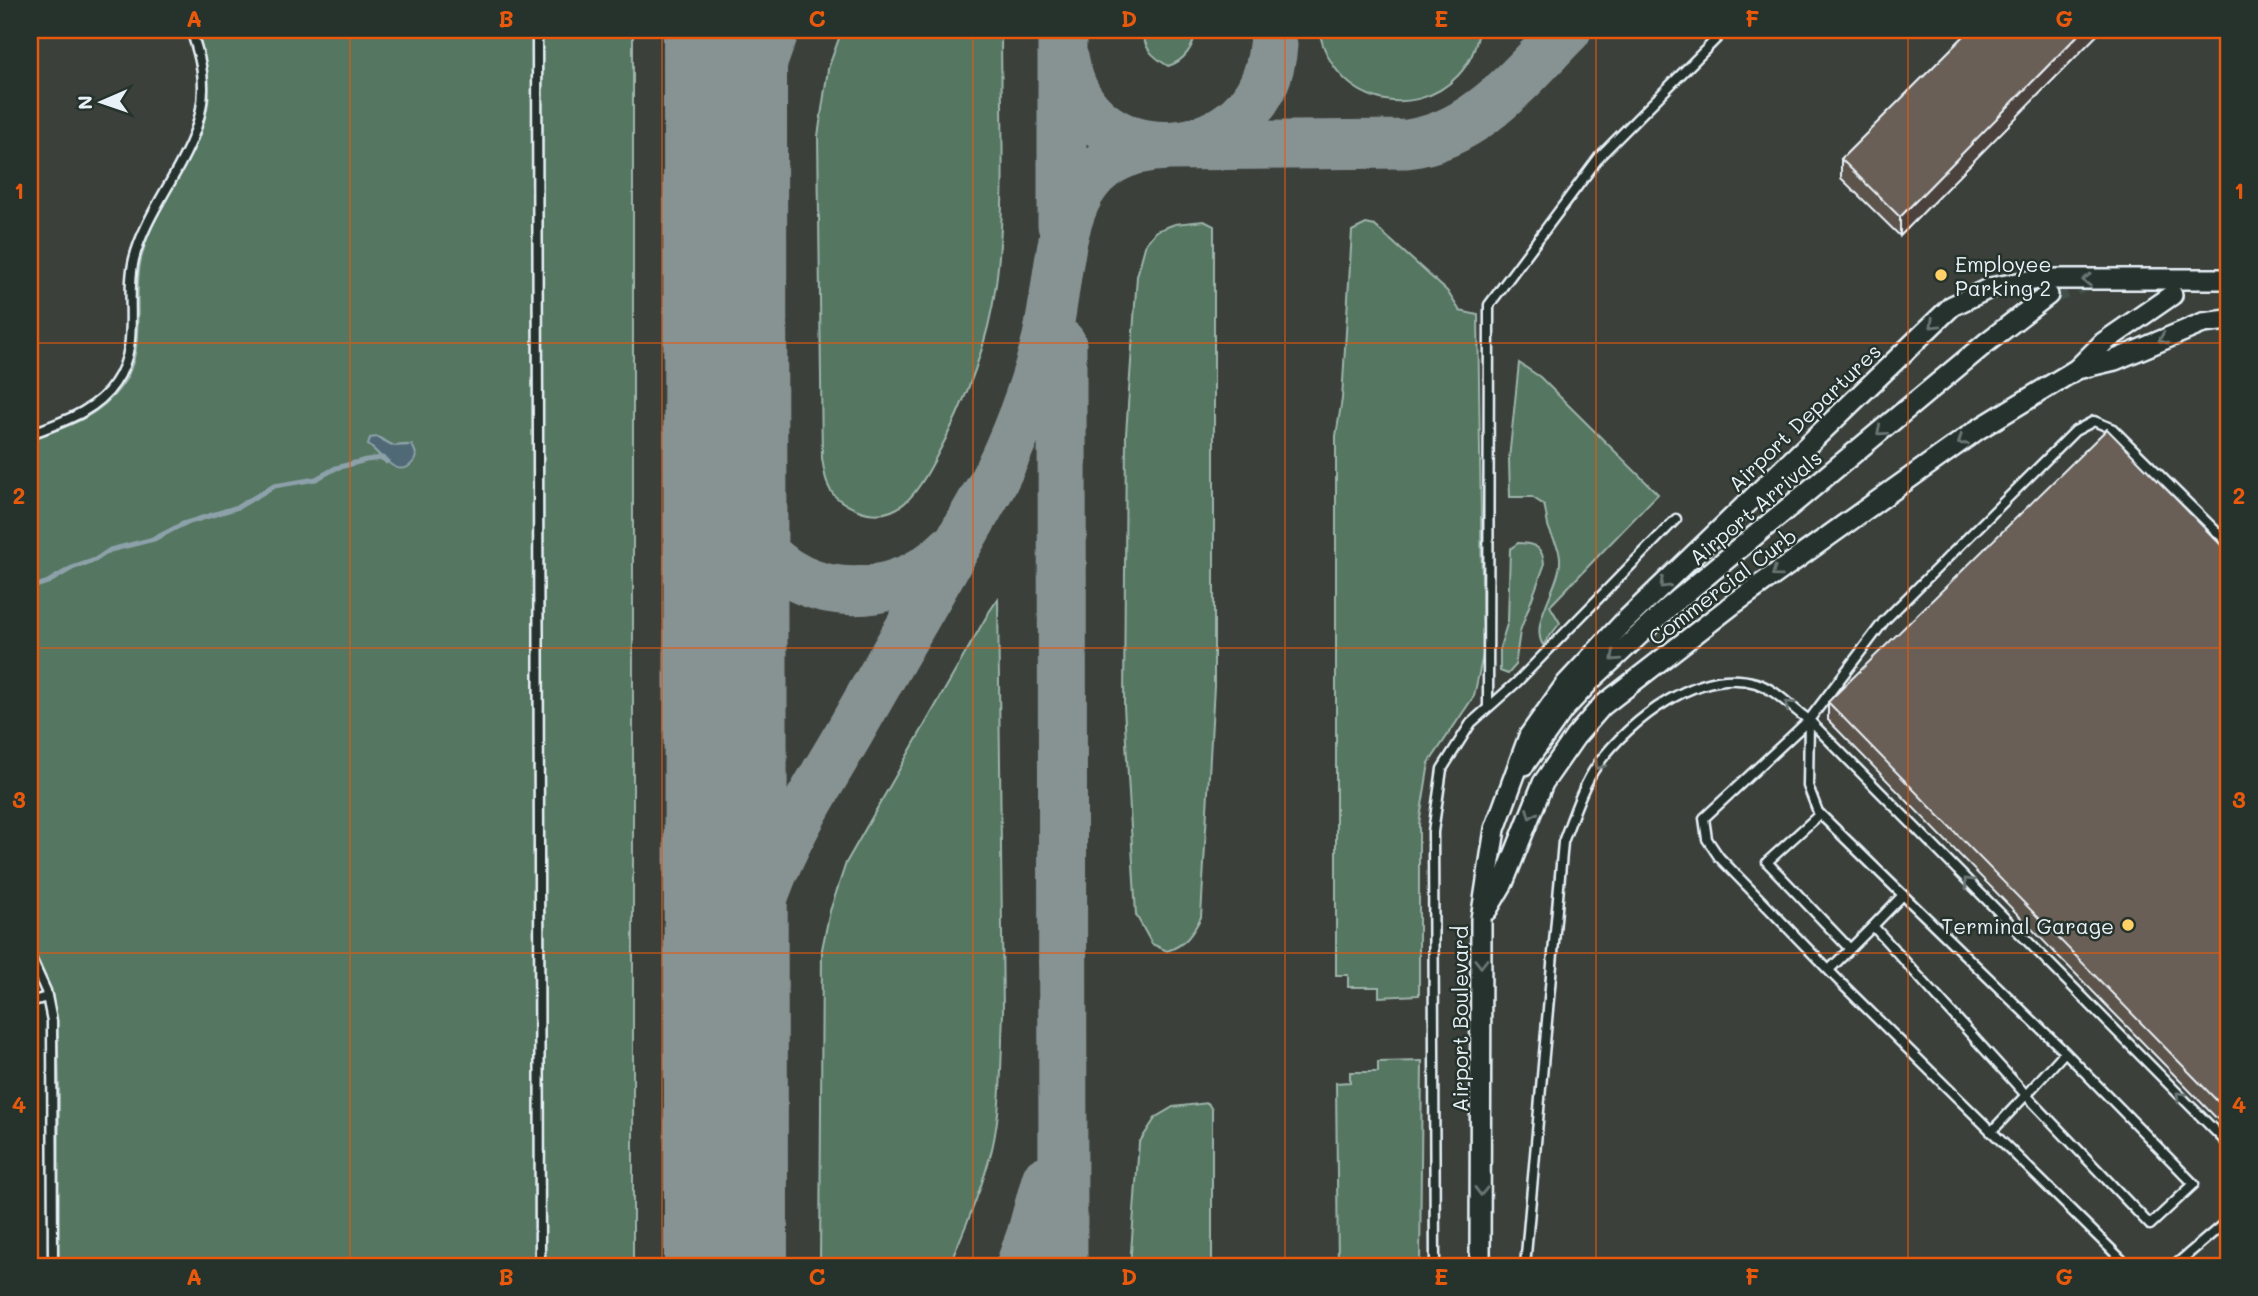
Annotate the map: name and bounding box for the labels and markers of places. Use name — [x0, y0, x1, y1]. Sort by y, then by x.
place label: Employee Parking 2 — [1955, 250, 2051, 301]
marker: Employee Parking 2 — [1933, 267, 1949, 283]
place label: Terminal Garage — [1941, 912, 2114, 939]
marker: Terminal Garage — [2120, 917, 2136, 933]

